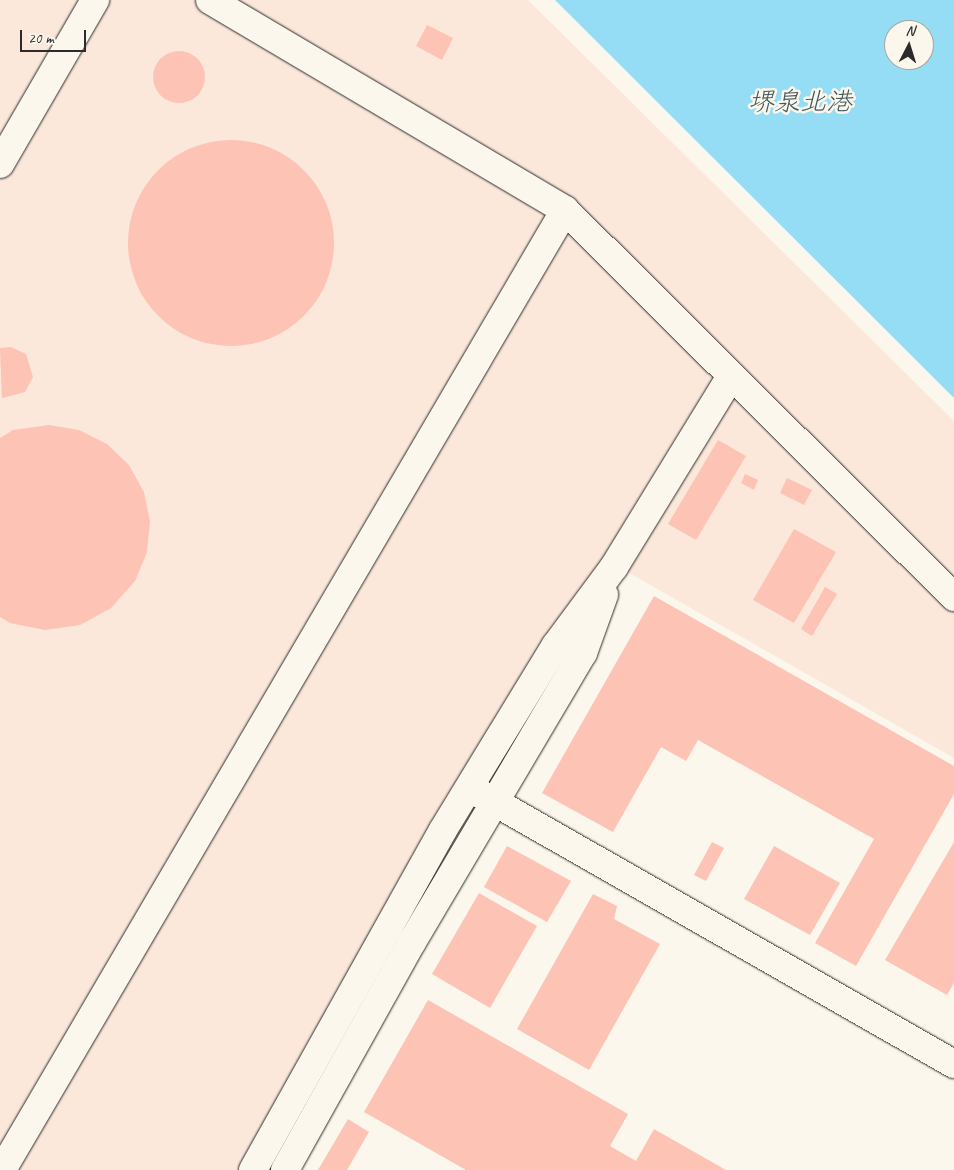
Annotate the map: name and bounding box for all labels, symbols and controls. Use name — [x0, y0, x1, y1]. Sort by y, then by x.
scale bar — [22, 20, 89, 52]
north arrow — [884, 20, 934, 70]
text: N — [905, 22, 915, 39]
text: 20 m — [28, 29, 54, 48]
water label: 堺泉北港 — [748, 86, 852, 118]

